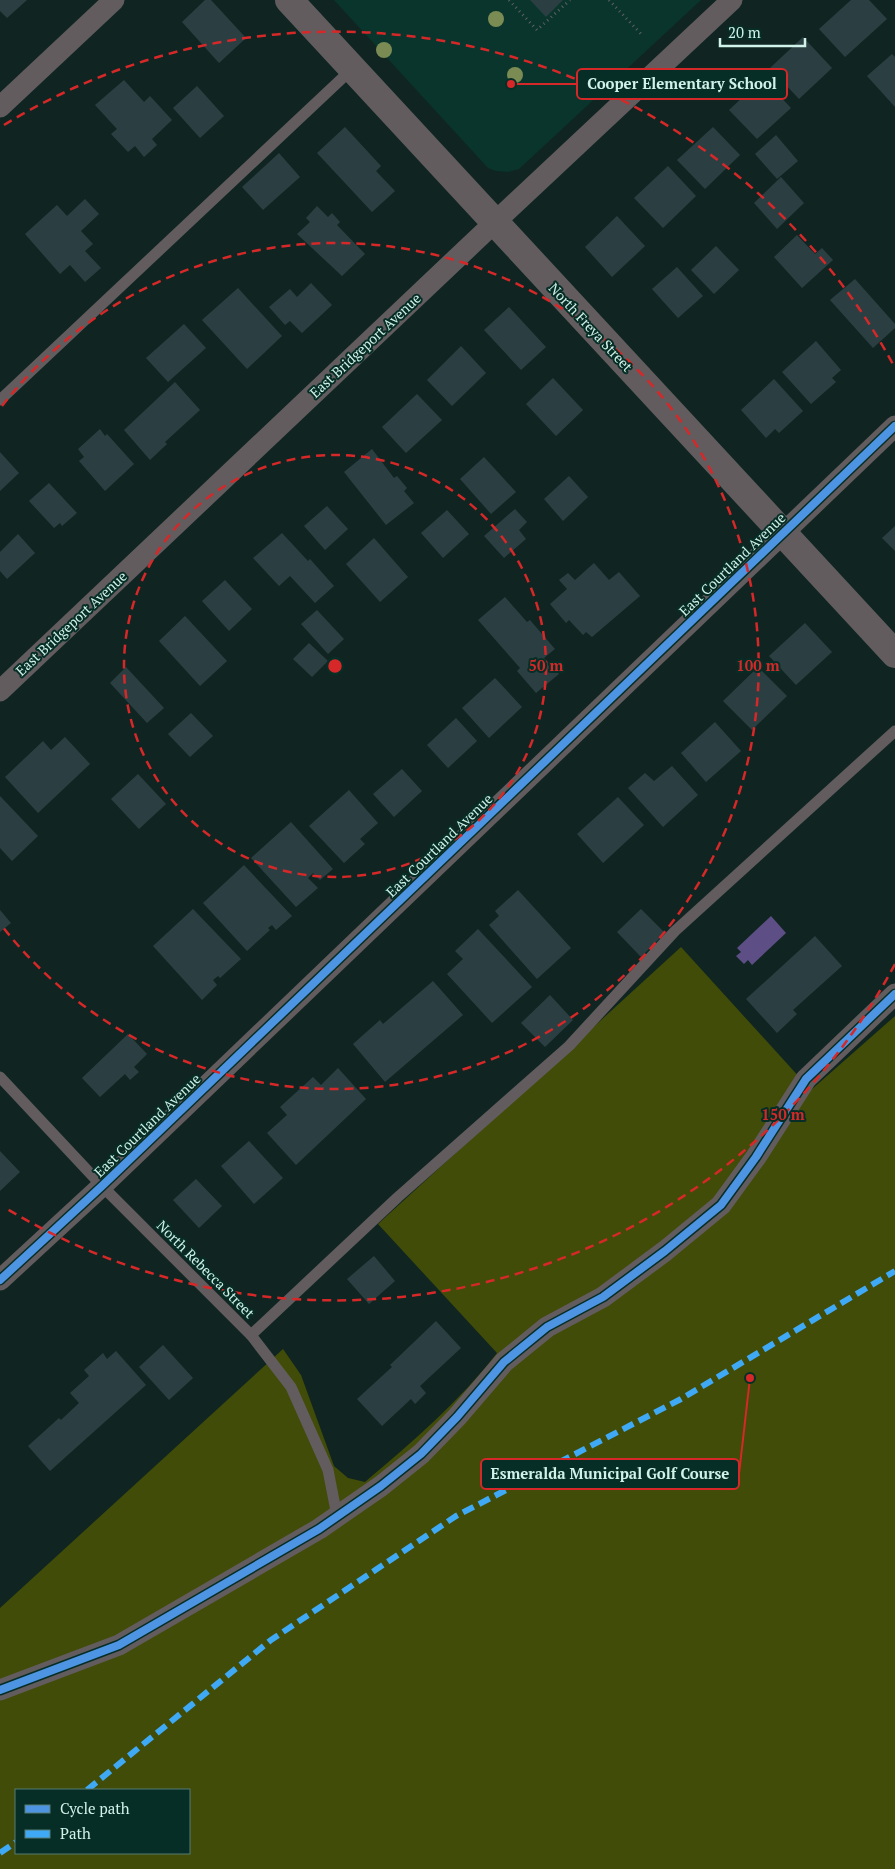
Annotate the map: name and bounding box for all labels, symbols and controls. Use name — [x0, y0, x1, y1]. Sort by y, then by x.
scale bar — [720, 15, 805, 47]
text: 20 m — [728, 22, 761, 42]
callout: Cooper Elementary School — [577, 69, 787, 99]
text: Cooper Elementary School — [587, 73, 777, 93]
street label: North Freya Street — [545, 279, 638, 376]
street label: East Bridgeport Avenue — [305, 288, 425, 402]
street label: East Courtland Avenue — [675, 508, 789, 620]
street label: East Bridgeport Avenue — [11, 566, 131, 680]
text: 50 m — [529, 655, 564, 675]
text: 100 m — [736, 655, 780, 675]
centre of rings — [326, 657, 344, 675]
street label: East Courtland Avenue — [382, 789, 496, 901]
street label: East Courtland Avenue — [90, 1069, 204, 1181]
text: 150 m — [761, 1104, 805, 1124]
street label: North Rebecca Street — [153, 1216, 260, 1323]
callout: Esmeralda Municipal Golf Course — [481, 1459, 739, 1489]
text: Esmeralda Municipal Golf Course — [491, 1463, 729, 1483]
legend — [15, 1789, 190, 1854]
text: Cycle path — [60, 1798, 130, 1818]
text: Path — [60, 1823, 91, 1843]

